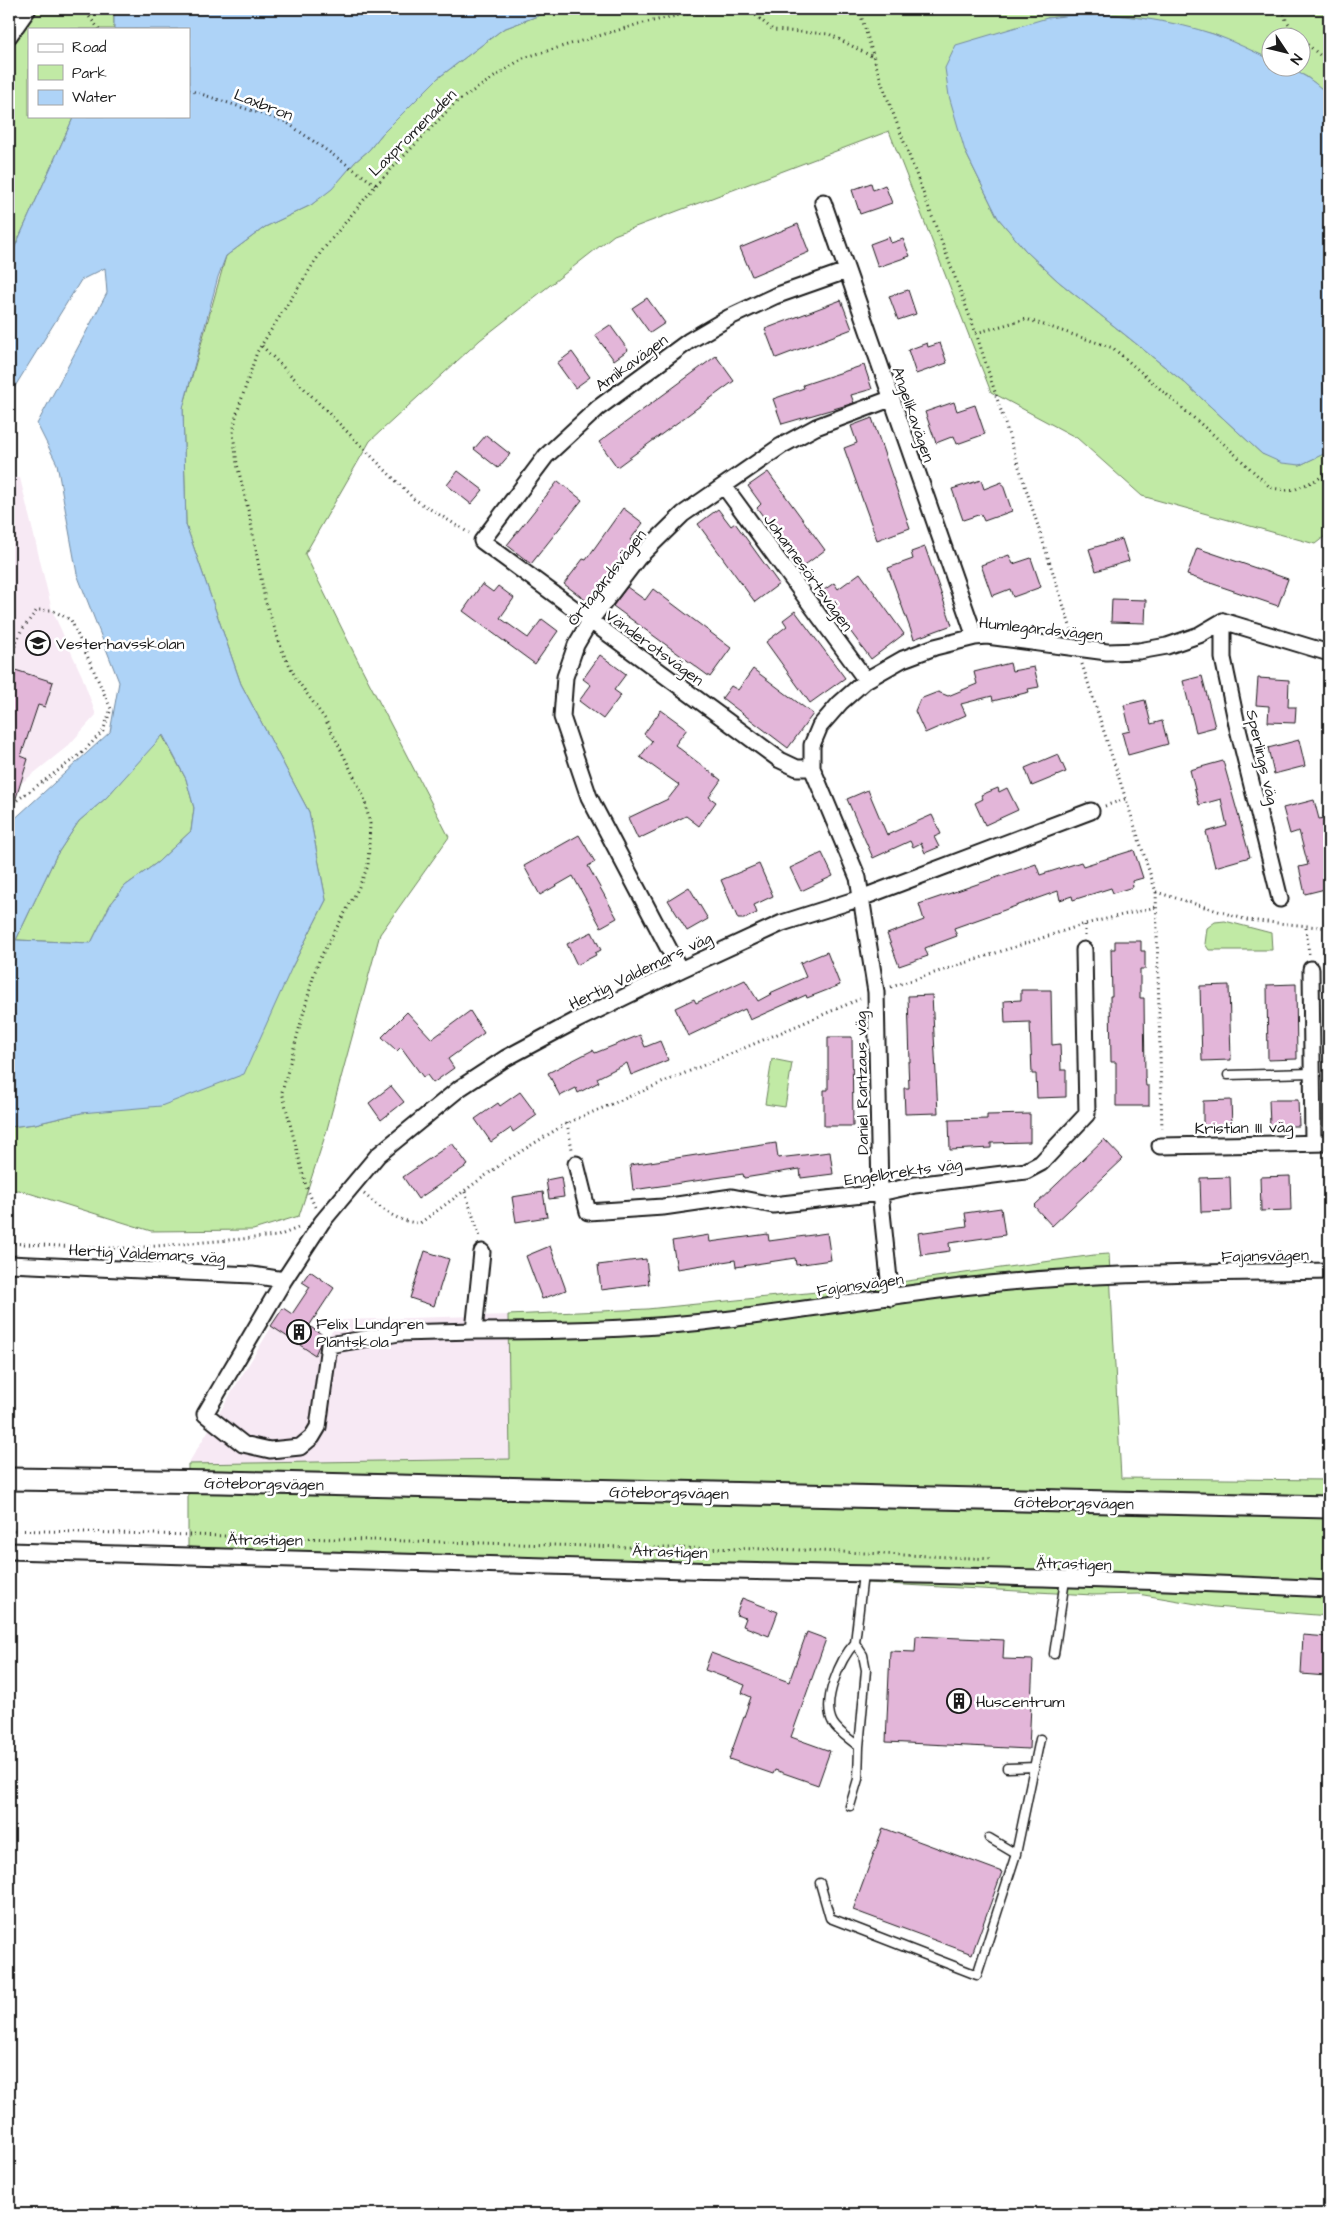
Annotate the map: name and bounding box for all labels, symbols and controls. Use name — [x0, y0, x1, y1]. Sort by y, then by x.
legend — [28, 28, 190, 118]
north arrow — [1260, 28, 1310, 78]
text: Road — [72, 37, 107, 58]
text: N — [1285, 50, 1307, 68]
text: Park — [72, 63, 107, 84]
street label: Laxbron — [231, 84, 296, 126]
street label: Laxpromenaden — [364, 84, 461, 181]
text: Water — [72, 87, 116, 108]
street label: Amikavägen — [591, 329, 673, 397]
street label: Angelikavägen — [886, 364, 940, 465]
street label: Johannesörtsvägen — [757, 510, 858, 636]
street label: Örtagårdsvägen — [562, 525, 652, 631]
street label: Vänderotsvägen — [600, 605, 708, 692]
street label: Humlegårdsvägen — [978, 612, 1104, 647]
school or university icon: Vesterhavsskolan — [25, 630, 51, 656]
place label: Vesterhavsskolan — [56, 633, 185, 655]
street label: Sperlings väg — [1239, 708, 1284, 807]
street label: Hertig Valdemars väg — [565, 927, 716, 1016]
street label: Daniel Rantzaus väg — [850, 1011, 875, 1155]
street label: Kristian III väg — [1194, 1116, 1294, 1141]
street label: Engelbrekts väg — [843, 1153, 964, 1192]
street label: Hertig Valdemars väg — [68, 1239, 226, 1270]
street label: Fajansvägen — [1221, 1244, 1309, 1269]
street label: Fajansvägen — [815, 1268, 905, 1303]
place label: Felix Lundgren Plantskola — [316, 1313, 424, 1353]
building icon: Felix Lundgren Plantskola — [286, 1319, 312, 1345]
street label: Göteborgsvägen — [204, 1472, 324, 1497]
street label: Göteborgsvägen — [609, 1481, 729, 1506]
street label: Göteborgsvägen — [1014, 1491, 1134, 1516]
street label: Ätrastigen — [227, 1528, 303, 1553]
street label: Ätrastigen — [632, 1540, 708, 1565]
street label: Ätrastigen — [1036, 1552, 1112, 1577]
building icon: Huscentrum — [946, 1688, 972, 1714]
place label: Huscentrum — [976, 1691, 1065, 1713]

